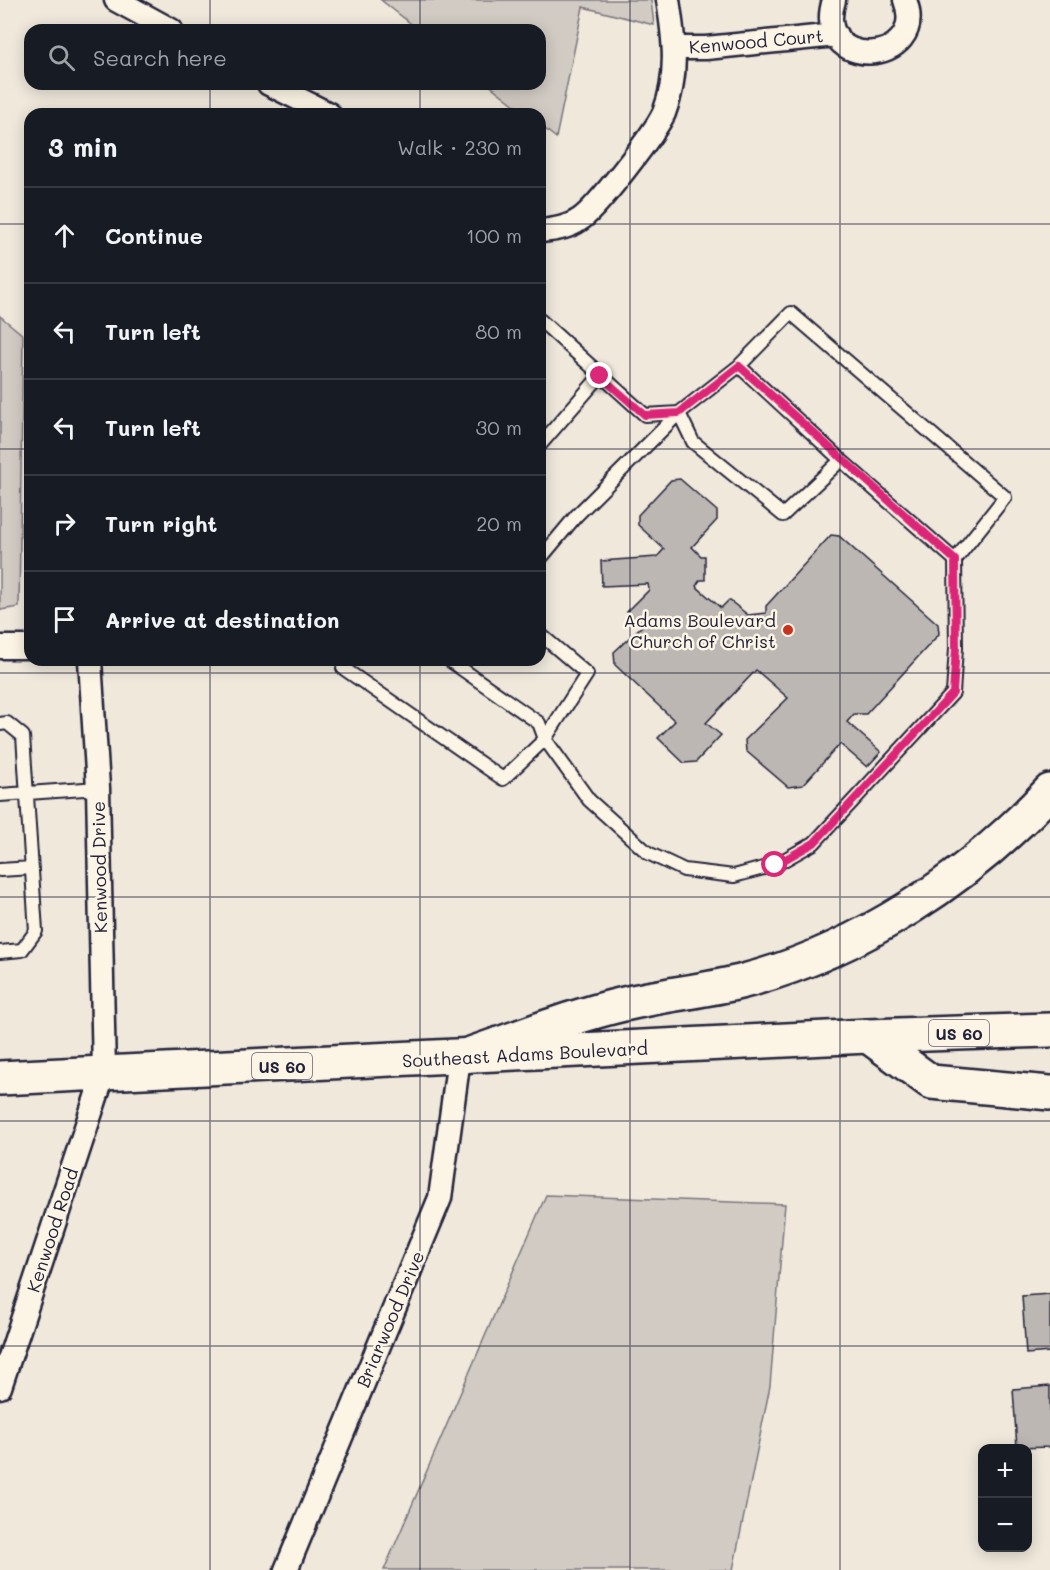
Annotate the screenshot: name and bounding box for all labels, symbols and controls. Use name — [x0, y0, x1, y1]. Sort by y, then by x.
street label: Kenwood Court — [688, 23, 824, 59]
search box — [24, 24, 546, 90]
icon: search — [45, 41, 78, 74]
text: Search here — [93, 43, 227, 72]
text: 3 min — [48, 130, 117, 164]
text: Walk · 230 m — [397, 134, 522, 160]
icon: ahead — [48, 219, 81, 252]
text: Continue — [105, 221, 203, 250]
text: 100 m — [466, 222, 522, 248]
icon: left — [48, 315, 81, 348]
text: Turn left — [105, 317, 201, 346]
text: 80 m — [475, 318, 522, 344]
route end — [586, 362, 612, 388]
icon: left — [48, 411, 81, 444]
text: Turn left — [105, 413, 201, 442]
text: 30 m — [476, 414, 522, 440]
icon: right — [48, 507, 81, 540]
text: Turn right — [105, 509, 217, 538]
text: 20 m — [476, 510, 522, 536]
icon: arrive — [48, 603, 81, 636]
text: Arrive at destination — [105, 605, 340, 634]
place label: Adams Boulevard Church of Christ — [624, 608, 776, 653]
marker: Adams Boulevard Church of Christ — [781, 623, 795, 637]
street label: Kenwood Drive — [86, 801, 112, 933]
route start — [761, 851, 787, 877]
road number: US 60 — [929, 1020, 989, 1046]
street label: Southeast Adams Boulevard — [402, 1036, 648, 1072]
road number: US 60 — [252, 1053, 312, 1079]
street label: Kenwood Road — [21, 1165, 83, 1295]
street label: Briarwood Drive — [350, 1247, 430, 1391]
map controls — [978, 1444, 1032, 1552]
button: + — [978, 1444, 1032, 1498]
button: − — [978, 1498, 1032, 1552]

